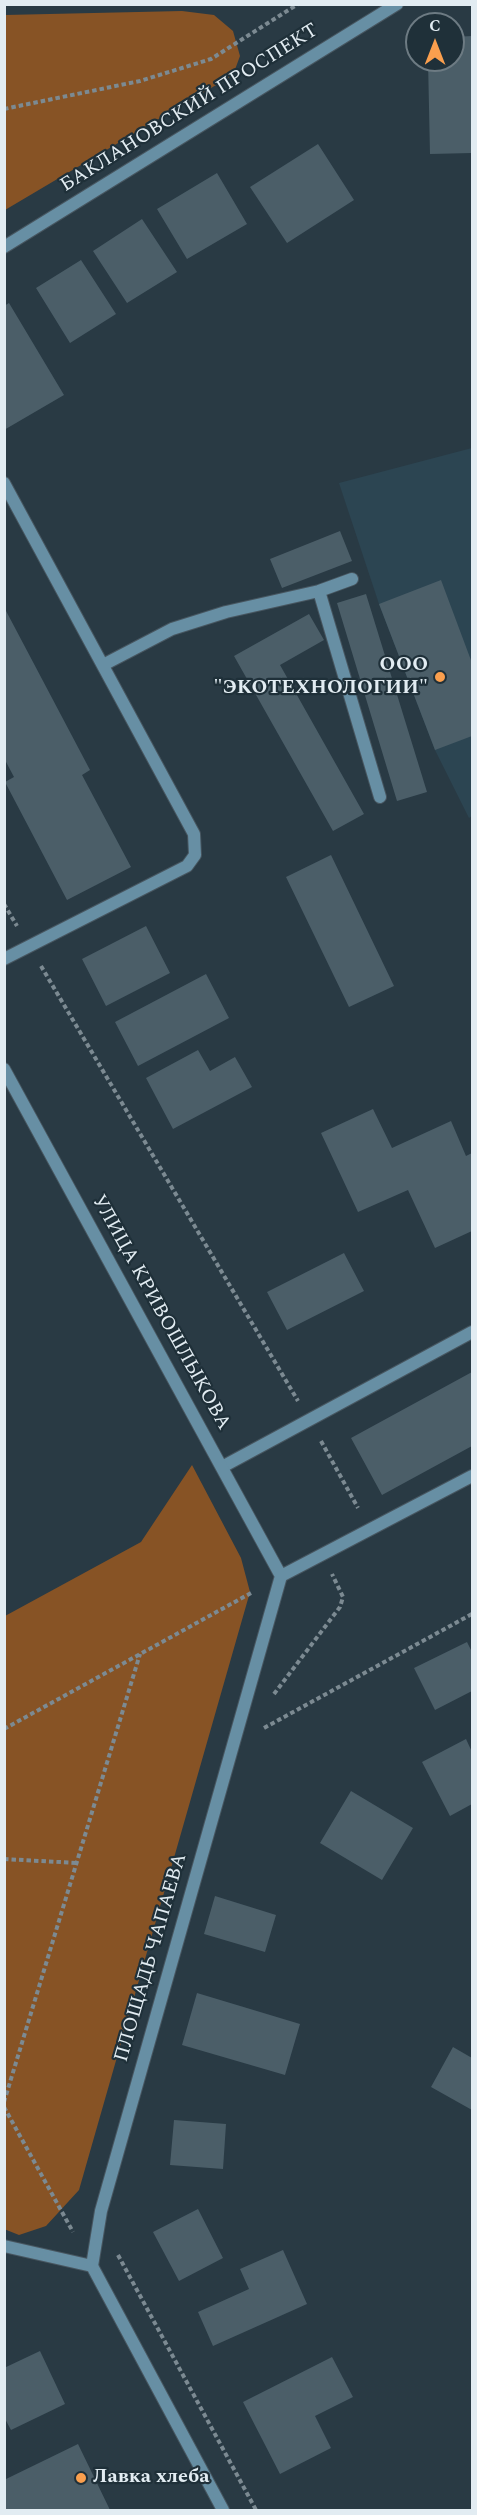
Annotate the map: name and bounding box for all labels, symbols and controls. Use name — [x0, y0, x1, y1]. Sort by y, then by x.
north arrow — [405, 12, 465, 72]
text: С — [429, 14, 441, 38]
street label: БАКЛАНОВСКИЙ ПРОСПЕКТ — [57, 19, 323, 199]
place label: ООО "ЭКОТЕХНОЛОГИИ" — [214, 654, 428, 701]
marker: ООО "ЭКОТЕХНОЛОГИИ" — [433, 670, 447, 684]
street label: УЛИЦА КРИВОШЛЫКОВА — [85, 1191, 235, 1435]
street label: ПЛОЩАДЬ ЧАПАЕВА — [111, 1851, 193, 2065]
place label: Лавка хлеба — [93, 2466, 209, 2490]
marker: Лавка хлеба — [74, 2471, 88, 2485]

